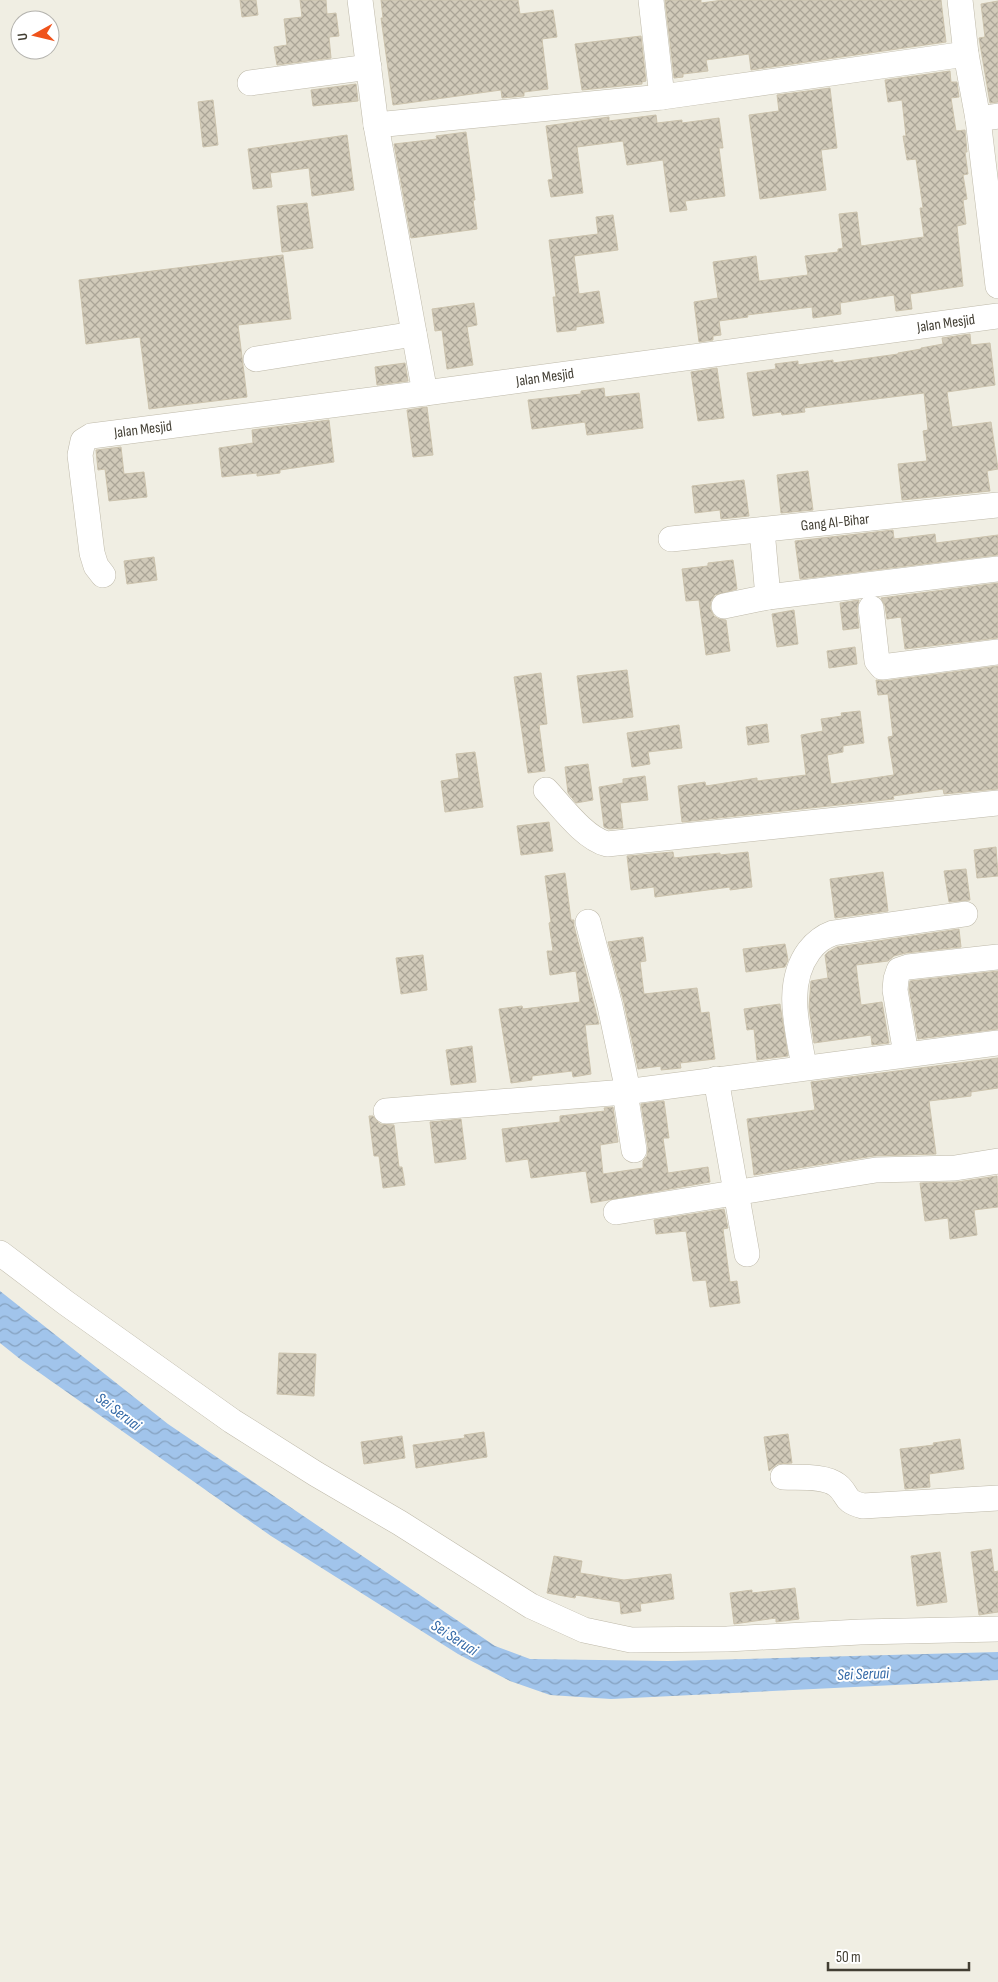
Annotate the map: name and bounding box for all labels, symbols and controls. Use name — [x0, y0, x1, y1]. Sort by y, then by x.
north arrow — [10, 10, 60, 60]
text: U — [14, 32, 32, 42]
street label: Jalan Mesjid — [915, 310, 976, 337]
street label: Jalan Mesjid — [514, 364, 575, 391]
street label: Jalan Mesjid — [112, 417, 173, 443]
street label: Gang Al-Bihar — [800, 509, 871, 536]
water label: Sei Seruai — [92, 1389, 145, 1436]
water label: Sei Seruai — [427, 1616, 482, 1661]
water label: Sei Seruai — [837, 1664, 890, 1685]
scale bar — [828, 1940, 969, 1972]
text: 50 m — [836, 1948, 861, 1967]

